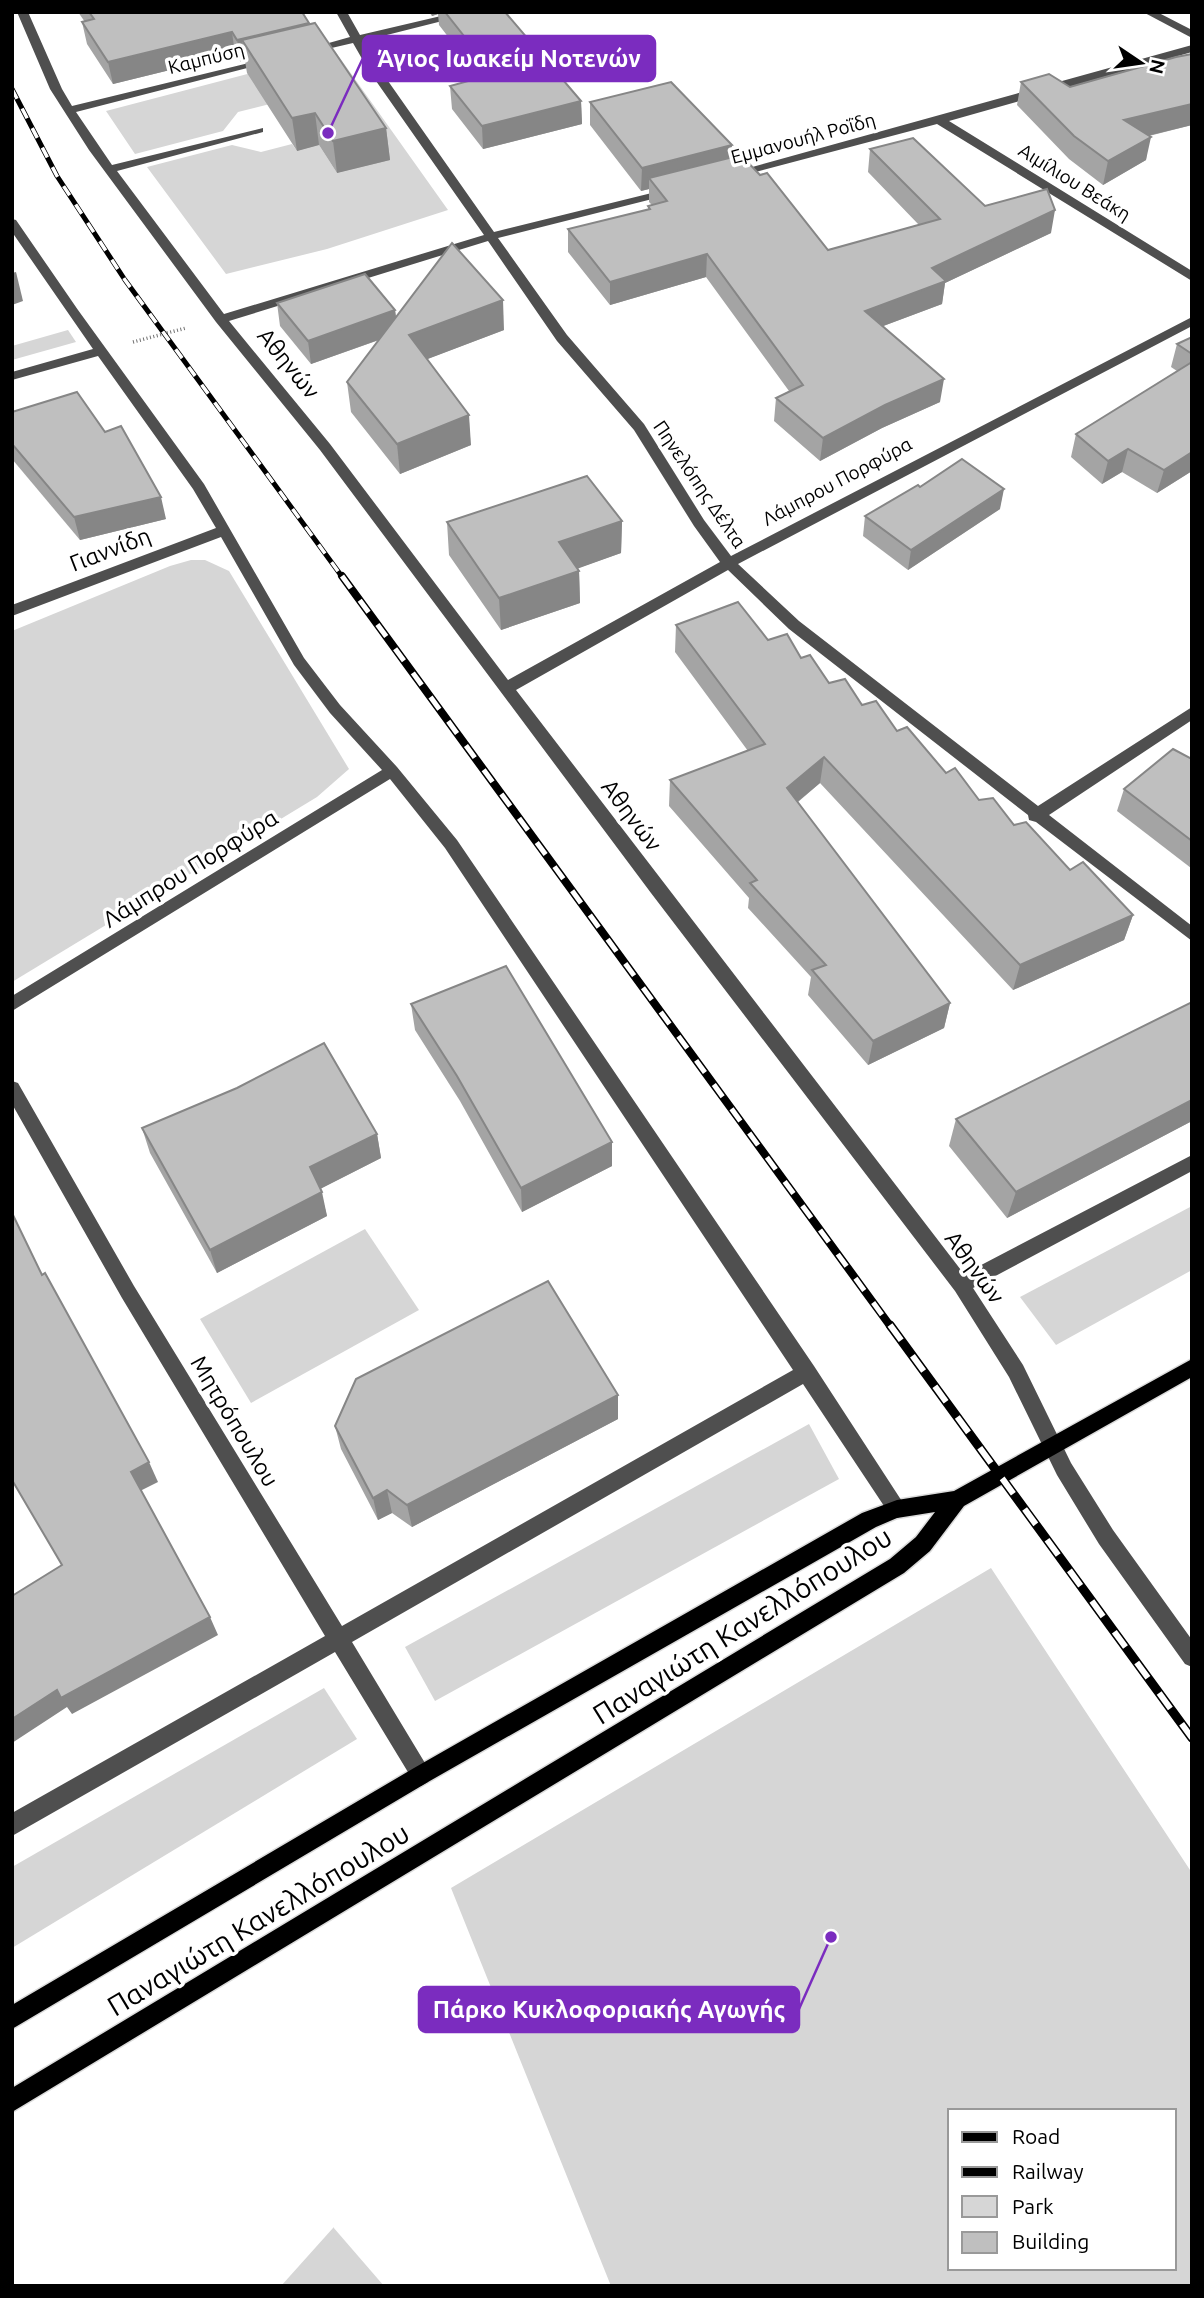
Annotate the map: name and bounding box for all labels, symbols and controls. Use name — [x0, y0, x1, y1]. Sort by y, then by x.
north arrow — [1106, 28, 1176, 98]
callout: Άγιος Ιωακείμ Νοτενών — [363, 36, 655, 81]
street label: Καμπύση — [166, 38, 246, 78]
text: Άγιος Ιωακείμ Νοτενών — [377, 45, 641, 72]
text: N — [1145, 57, 1170, 76]
street label: Εμμανουήλ Ροΐδη — [728, 108, 878, 168]
street label: Αιμίλιου Βεάκη — [1015, 139, 1135, 225]
street label: Αθηνών — [253, 323, 325, 403]
street label: Πηνελόπης Δέλτα — [649, 416, 751, 552]
street label: Λάμπρου Πορφύρα — [758, 432, 916, 530]
street label: Γιαννίδη — [66, 522, 154, 576]
street label: Αθηνών — [597, 774, 667, 856]
street label: Λάμπρου Πορφύρα — [98, 804, 282, 932]
street label: Αθηνών — [941, 1226, 1009, 1308]
street label: Μητρόπουλου — [186, 1351, 284, 1491]
street label: Παναγιώτη Κανελλόπουλου — [587, 1520, 897, 1730]
street label: Παναγιώτη Κανελλόπουλου — [102, 1817, 414, 2021]
callout: Πάρκο Κυκλοφοριακής Αγωγής — [419, 1987, 799, 2032]
text: Πάρκο Κυκλοφοριακής Αγωγής — [433, 1996, 786, 2023]
legend — [948, 2109, 1176, 2270]
text: Road — [1012, 2124, 1060, 2148]
text: Railway — [1012, 2159, 1084, 2183]
text: Park — [1012, 2194, 1054, 2218]
text: Building — [1012, 2229, 1089, 2253]

